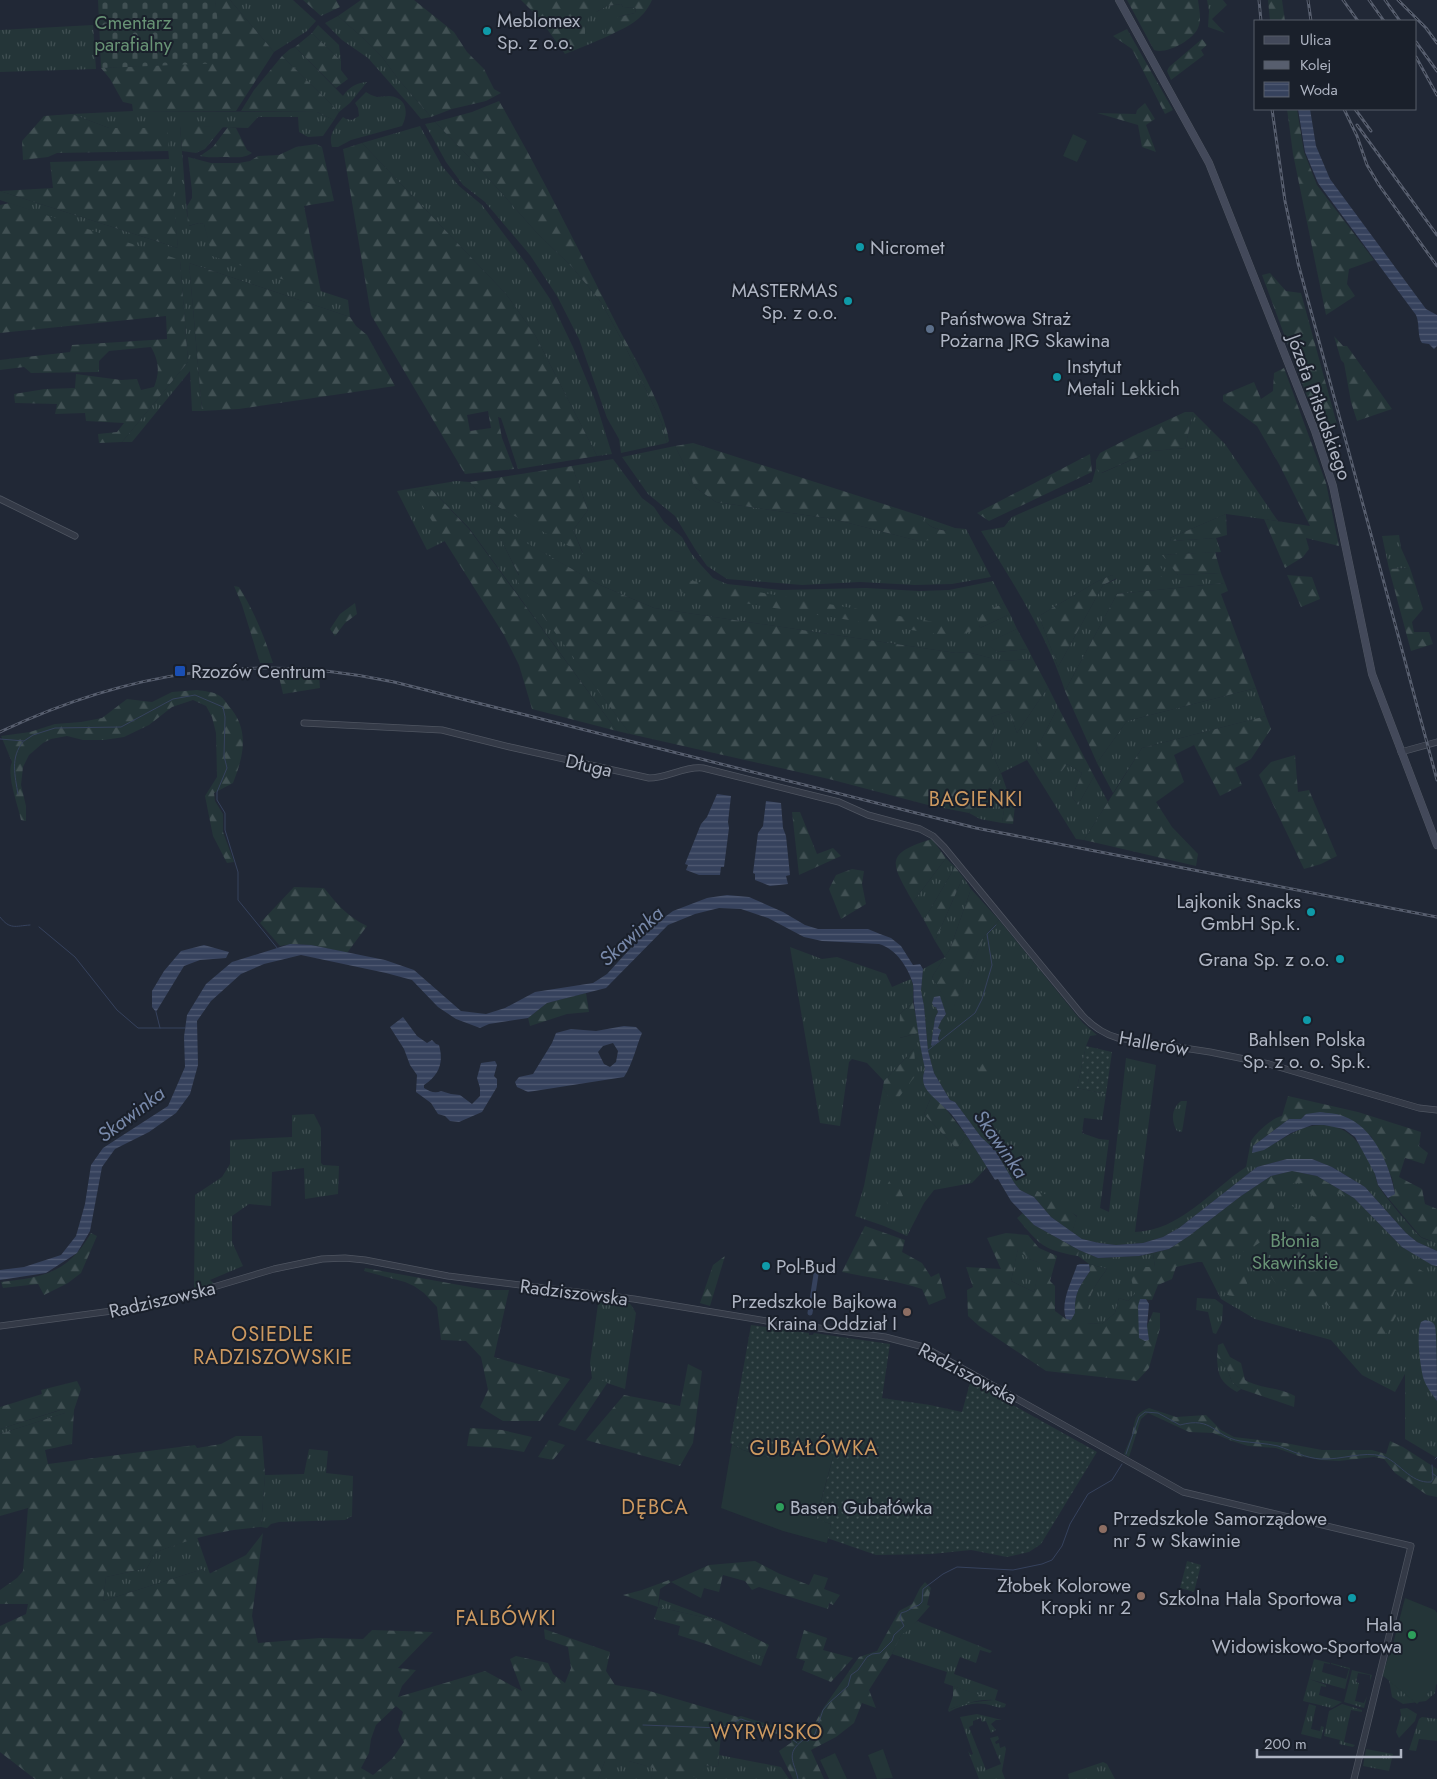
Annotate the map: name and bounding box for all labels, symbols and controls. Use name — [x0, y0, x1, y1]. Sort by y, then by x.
place label: Meblomex Sp. z o.o. — [497, 7, 580, 56]
park label: Cmentarz parafialny — [94, 9, 173, 58]
legend — [1254, 20, 1417, 110]
marker: Meblomex Sp. z o.o. — [481, 25, 493, 37]
text: Ulica — [1300, 29, 1331, 51]
text: Kolej — [1300, 54, 1331, 76]
text: Woda — [1300, 79, 1338, 101]
place label: Nicromet — [870, 234, 945, 261]
marker: Nicromet — [854, 241, 866, 253]
place label: MASTERMAS Sp. z o.o. — [731, 277, 838, 326]
marker: MASTERMAS Sp. z o.o. — [842, 295, 854, 307]
place label: Państwowa Straż Pożarna JRG Skawina — [940, 305, 1110, 354]
marker: Państwowa Straż Pożarna JRG Skawina — [924, 323, 936, 335]
street label: Józefa Piłsudskiego — [1280, 328, 1358, 484]
place label: Instytut Metali Lekkich — [1067, 353, 1180, 402]
marker: Instytut Metali Lekkich — [1051, 371, 1063, 383]
place label: Rzozów Centrum — [191, 658, 326, 685]
marker: Rzozów Centrum — [173, 664, 187, 678]
street label: Długa — [563, 747, 615, 784]
district label: BAGIENKI — [929, 785, 1023, 814]
place label: Lajkonik Snacks GmbH Sp.k. — [1177, 888, 1301, 937]
water label: Skawinka — [593, 899, 670, 973]
marker: Lajkonik Snacks GmbH Sp.k. — [1305, 906, 1317, 918]
place label: Grana Sp. z o.o. — [1198, 946, 1330, 973]
marker: Grana Sp. z o.o. — [1334, 953, 1346, 965]
marker: Bahlsen Polska Sp. z o. o. Sp.k. — [1301, 1014, 1313, 1026]
street label: Hallerów — [1117, 1024, 1191, 1063]
place label: Bahlsen Polska Sp. z o. o. Sp.k. — [1243, 1026, 1371, 1075]
water label: Skawinka — [91, 1079, 171, 1150]
water label: Skawinka — [966, 1104, 1035, 1185]
park label: Błonia Skawińskie — [1252, 1227, 1338, 1276]
place label: Pol-Bud — [776, 1253, 836, 1280]
marker: Pol-Bud — [760, 1260, 772, 1272]
street label: Radziszowska — [518, 1272, 629, 1313]
street label: Radziszowska — [106, 1274, 218, 1325]
place label: Przedszkole Bajkowa Kraina Oddział I — [731, 1288, 897, 1337]
marker: Przedszkole Bajkowa Kraina Oddział I — [901, 1306, 913, 1318]
district label: OSIEDLE RADZISZOWSKIE — [193, 1320, 353, 1372]
street label: Radziszowska — [913, 1336, 1022, 1411]
district label: GUBAŁÓWKA — [750, 1434, 878, 1463]
district label: DĘBCA — [621, 1493, 689, 1522]
place label: Basen Gubałówka — [790, 1494, 932, 1521]
marker: Basen Gubałówka — [774, 1501, 786, 1513]
place label: Przedszkole Samorządowe nr 5 w Skawinie — [1113, 1505, 1327, 1554]
marker: Przedszkole Samorządowe nr 5 w Skawinie — [1097, 1523, 1109, 1535]
place label: Żłobek Kolorowe Kropki nr 2 — [997, 1572, 1131, 1621]
place label: Szkolna Hala Sportowa — [1158, 1585, 1342, 1612]
marker: Żłobek Kolorowe Kropki nr 2 — [1135, 1590, 1147, 1602]
marker: Szkolna Hala Sportowa — [1346, 1592, 1358, 1604]
district label: FALBÓWKI — [455, 1604, 557, 1633]
place label: Hala Widowiskowo-Sportowa — [1212, 1611, 1402, 1660]
marker: Hala Widowiskowo-Sportowa — [1406, 1629, 1418, 1641]
district label: WYRWISKO — [711, 1718, 823, 1747]
scale bar — [1257, 1726, 1401, 1758]
text: 200 m — [1264, 1733, 1307, 1755]

